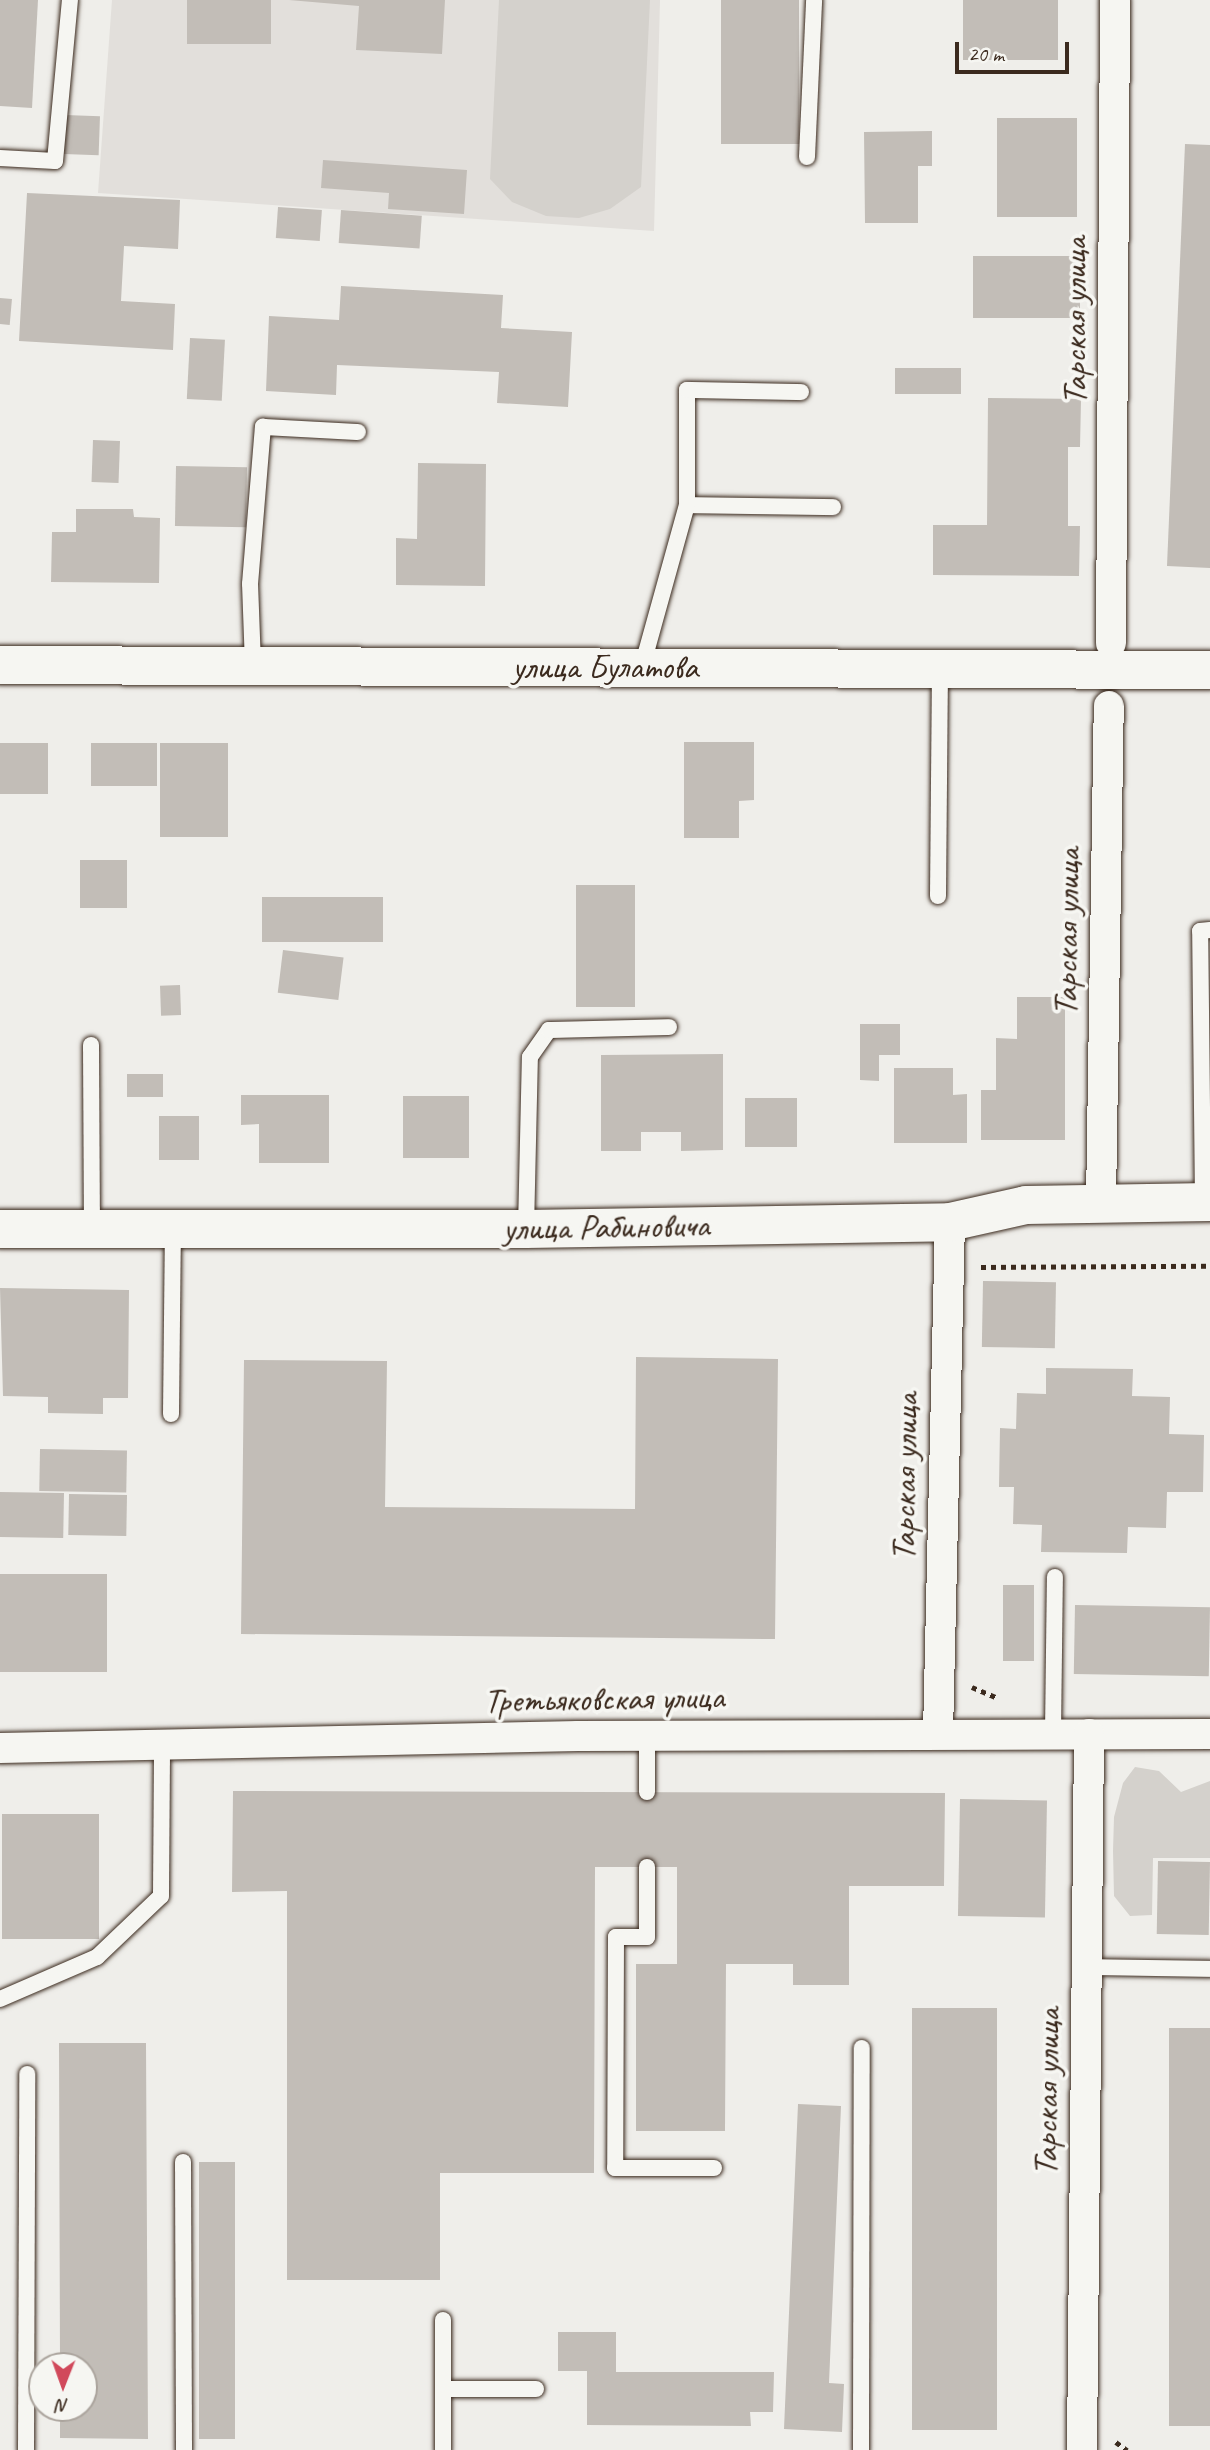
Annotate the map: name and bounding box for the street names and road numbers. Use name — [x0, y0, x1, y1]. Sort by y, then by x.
street label: Тарская улица — [1054, 237, 1096, 405]
street label: улица Булатова — [509, 646, 701, 688]
street label: Тарская улица — [1045, 848, 1089, 1016]
street label: улица Рабиновича — [502, 1204, 710, 1250]
street label: Тарская улица — [883, 1393, 927, 1561]
street label: Третьяковская улица — [482, 1676, 726, 1722]
street label: Тарская улица — [1025, 2008, 1069, 2176]

